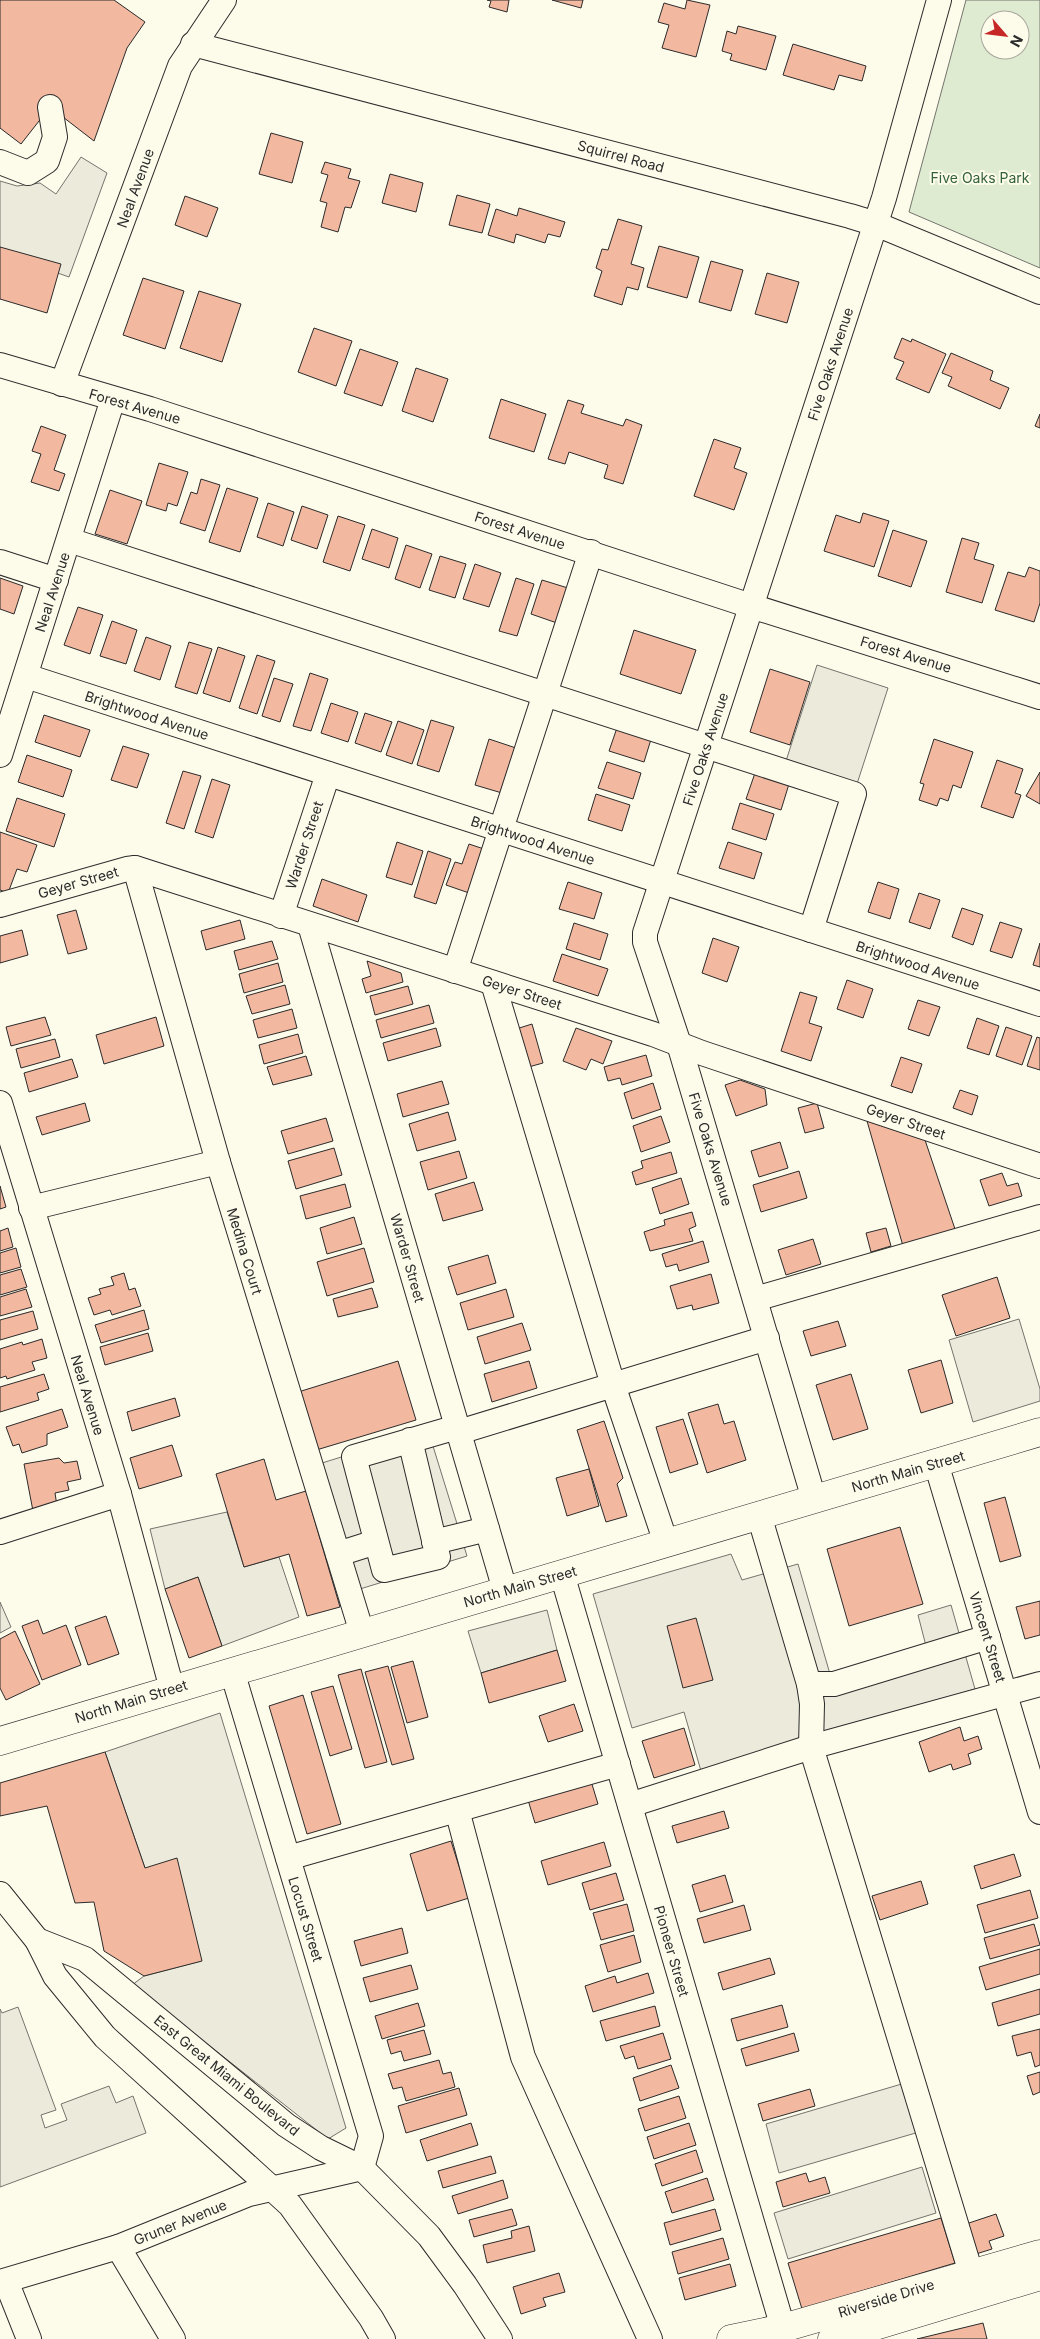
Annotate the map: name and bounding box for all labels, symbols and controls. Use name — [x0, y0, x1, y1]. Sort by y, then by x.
north arrow — [980, 10, 1030, 60]
text: N — [1007, 33, 1027, 50]
street label: Squirrel Road — [576, 136, 666, 176]
street label: Neal Avenue — [113, 146, 157, 230]
park label: Five Oaks Park — [931, 169, 1030, 186]
street label: Five Oaks Avenue — [804, 305, 856, 423]
street label: Forest Avenue — [87, 385, 183, 427]
street label: Forest Avenue — [472, 507, 568, 553]
street label: Neal Avenue — [31, 550, 73, 634]
street label: Forest Avenue — [858, 632, 954, 676]
street label: Brightwood Avenue — [83, 687, 211, 743]
street label: Five Oaks Avenue — [679, 690, 731, 808]
street label: Warder Street — [282, 798, 326, 891]
street label: Brightwood Avenue — [469, 812, 597, 868]
street label: Geyer Street — [36, 862, 121, 902]
street label: Brightwood Avenue — [854, 937, 982, 993]
street label: Geyer Street — [480, 971, 564, 1013]
street label: Five Oaks Avenue — [686, 1090, 736, 1208]
street label: Geyer Street — [864, 1099, 948, 1143]
street label: Medina Court — [224, 1206, 266, 1297]
street label: Warder Street — [387, 1212, 429, 1305]
street label: Neal Avenue — [68, 1353, 108, 1437]
street label: North Main Street — [849, 1447, 967, 1495]
street label: North Main Street — [461, 1562, 579, 1610]
street label: Vincent Street — [966, 1590, 1010, 1685]
street label: North Main Street — [73, 1676, 190, 1726]
street label: Locust Street — [285, 1874, 327, 1964]
street label: Pioneer Street — [651, 1903, 693, 1999]
street label: East Great Miami Boulevard — [151, 2011, 303, 2139]
street label: Gruner Avenue — [131, 2196, 229, 2248]
street label: Riverside Drive — [836, 2275, 936, 2321]

